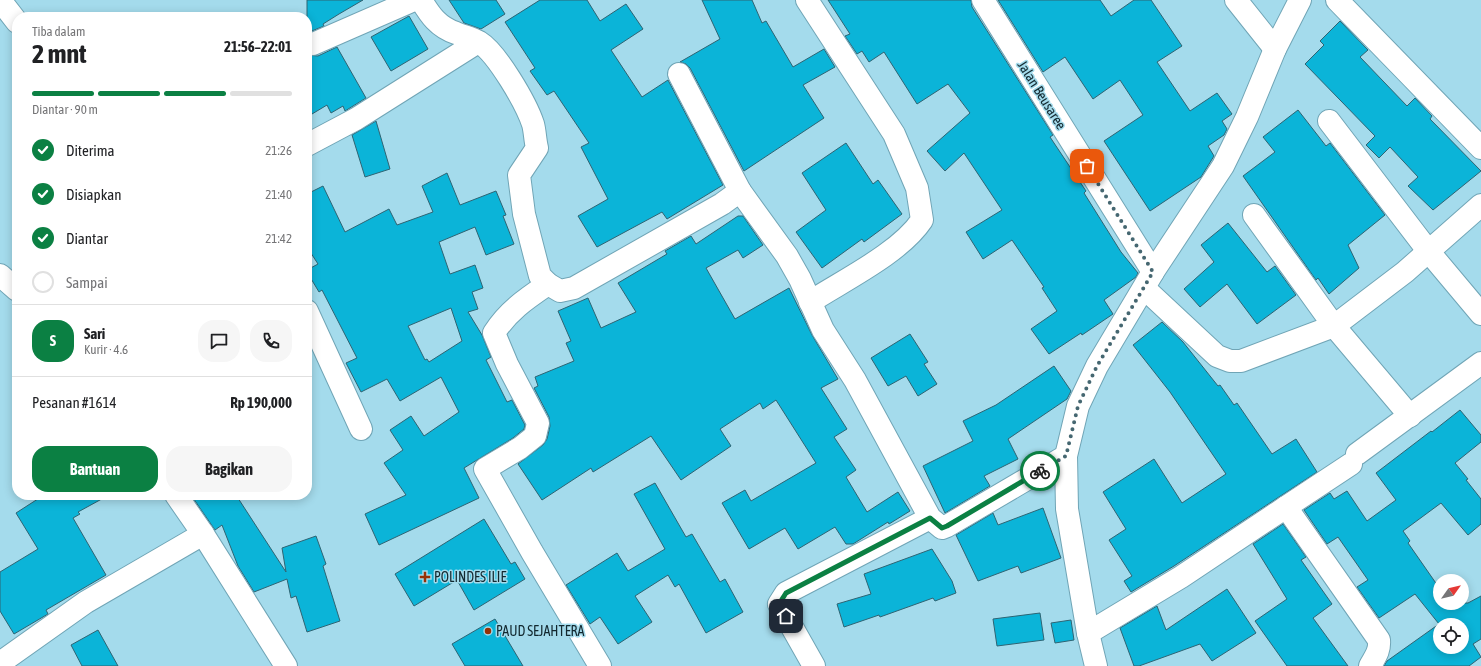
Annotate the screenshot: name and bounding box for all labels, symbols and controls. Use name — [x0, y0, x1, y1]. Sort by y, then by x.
text: Tiba dalam — [32, 24, 85, 39]
text: 21:56–22:01 — [224, 38, 292, 55]
text: 2 mnt — [32, 39, 87, 69]
street label: Jalan Beusaree — [1015, 58, 1069, 132]
text: Diantar · 90 m — [32, 102, 98, 117]
icon: check — [32, 139, 54, 161]
text: Diterima — [66, 142, 114, 159]
text: 21:26 — [265, 143, 292, 158]
pin — [1070, 149, 1104, 183]
icon: bag — [1076, 155, 1098, 177]
icon: check — [32, 183, 54, 205]
text: Disiapkan — [66, 186, 122, 203]
text: 21:40 — [265, 187, 292, 202]
icon: check — [32, 227, 54, 249]
text: Diantar — [66, 230, 108, 247]
text: 21:42 — [265, 231, 292, 246]
text: Sampai — [66, 274, 108, 291]
button: chat — [198, 320, 240, 362]
button: phone — [250, 320, 292, 362]
text: Sari — [84, 325, 105, 342]
text: S — [50, 332, 56, 349]
text: Kurir · 4.6 — [84, 342, 128, 357]
text: Pesanan #1614 — [32, 394, 117, 411]
text: Rp 190,000 — [230, 394, 292, 411]
button: Bantuan — [32, 446, 158, 492]
button: Bagikan — [166, 446, 292, 492]
courier — [1020, 451, 1060, 491]
icon: bike — [1029, 460, 1051, 482]
place label: POLINDES ILIE — [434, 569, 506, 585]
marker: POLINDES ILIE — [419, 571, 431, 583]
north arrow — [1433, 574, 1469, 610]
map controls — [1433, 574, 1469, 654]
pin — [769, 599, 803, 633]
icon: home — [775, 605, 797, 627]
button: locate — [1433, 618, 1469, 654]
place label: PAUD SEJAHTERA — [496, 623, 585, 639]
marker: PAUD SEJAHTERA — [483, 626, 493, 636]

